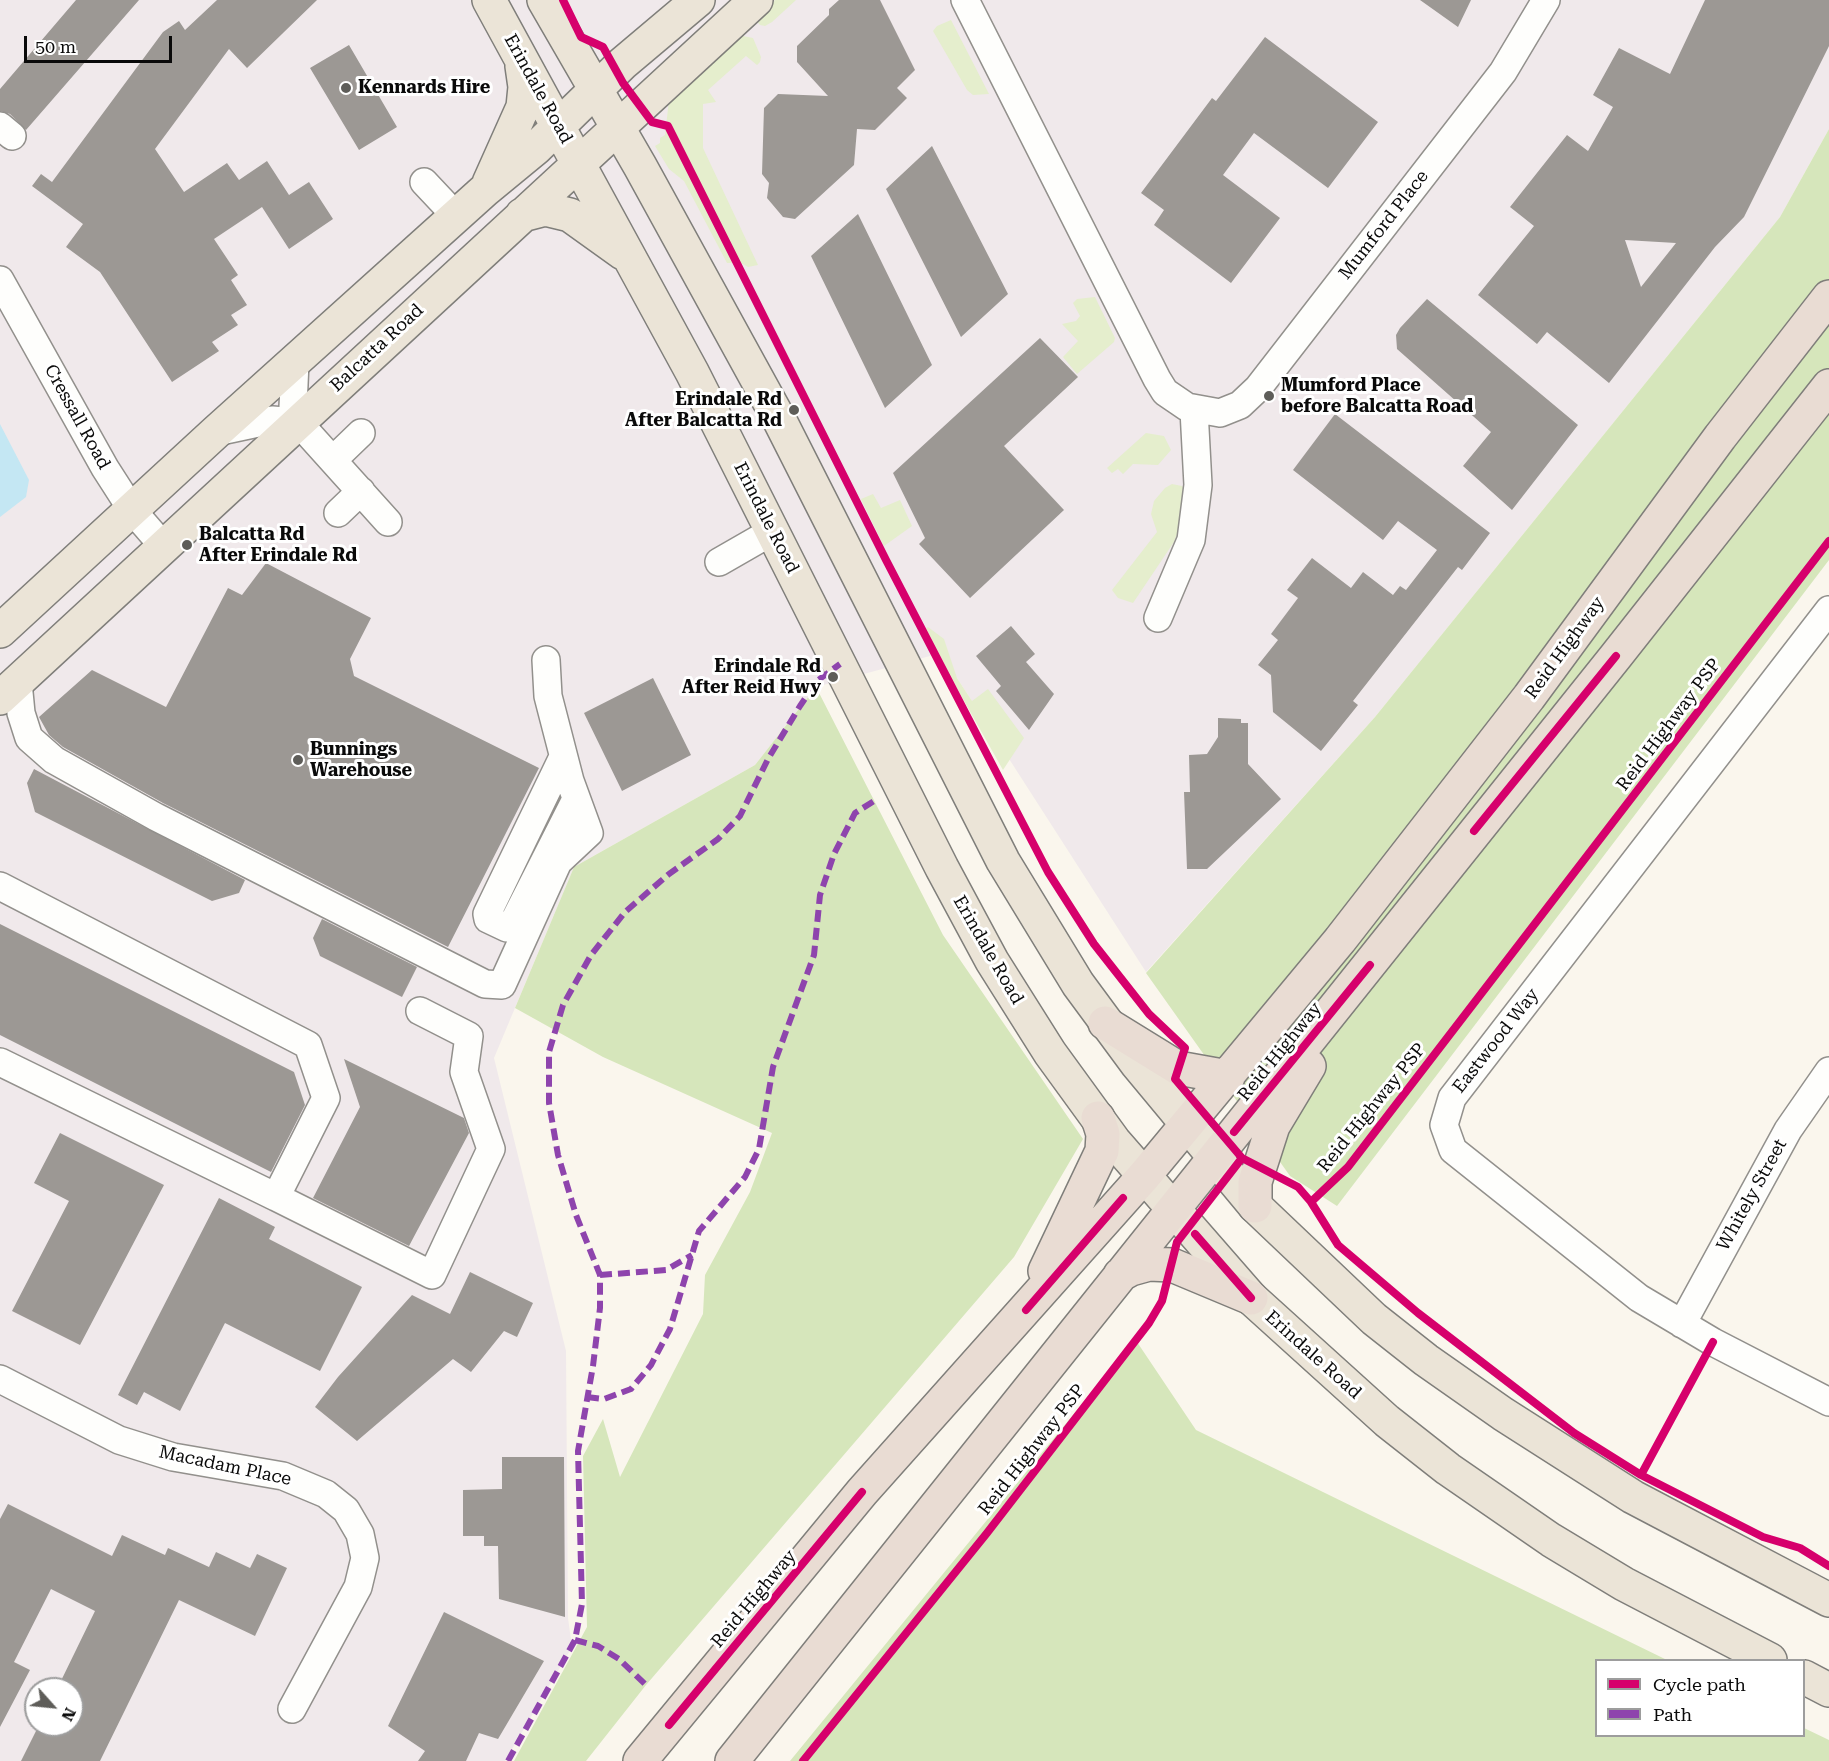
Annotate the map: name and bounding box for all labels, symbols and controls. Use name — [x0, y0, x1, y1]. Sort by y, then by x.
scale bar — [27, 24, 176, 62]
street label: Erindale Road — [499, 30, 577, 148]
text: 50 m — [35, 36, 76, 57]
place label: Kennards Hire — [358, 77, 490, 99]
marker: Kennards Hire — [339, 81, 353, 95]
street label: Mumford Place — [1335, 166, 1433, 284]
street label: Balcatta Road — [326, 300, 428, 396]
street label: Cressall Road — [39, 361, 115, 473]
place label: Mumford Place before Balcatta Road — [1281, 375, 1473, 418]
place label: Erindale Rd After Balcatta Rd — [625, 389, 782, 432]
marker: Mumford Place before Balcatta Road — [1262, 389, 1276, 403]
marker: Erindale Rd After Balcatta Rd — [787, 403, 801, 417]
street label: Erindale Road — [729, 459, 803, 577]
place label: Balcatta Rd After Erindale Rd — [199, 524, 357, 566]
marker: Balcatta Rd After Erindale Rd — [180, 538, 194, 552]
street label: Reid Highway — [1521, 593, 1609, 703]
street label: Reid Highway PSP — [1612, 655, 1726, 795]
place label: Erindale Rd After Reid Hwy — [682, 656, 821, 698]
marker: Erindale Rd After Reid Hwy — [826, 670, 840, 684]
place label: Bunnings Warehouse — [310, 739, 412, 782]
marker: Bunnings Warehouse — [291, 753, 305, 767]
street label: Erindale Road — [948, 892, 1028, 1008]
street label: Eastwood Way — [1448, 984, 1544, 1098]
street label: Reid Highway — [1234, 998, 1326, 1106]
street label: Reid Highway PSP — [1313, 1039, 1431, 1177]
street label: Whitely Street — [1712, 1135, 1792, 1255]
street label: Erindale Road — [1261, 1306, 1365, 1404]
street label: Reid Highway PSP — [974, 1380, 1090, 1520]
street label: Macadam Place — [157, 1441, 293, 1491]
street label: Reid Highway — [707, 1546, 801, 1652]
legend — [1595, 1659, 1805, 1737]
text: Cycle path — [1653, 1674, 1746, 1695]
north arrow — [24, 1677, 84, 1737]
text: Path — [1653, 1704, 1692, 1725]
text: N — [57, 1705, 80, 1724]

